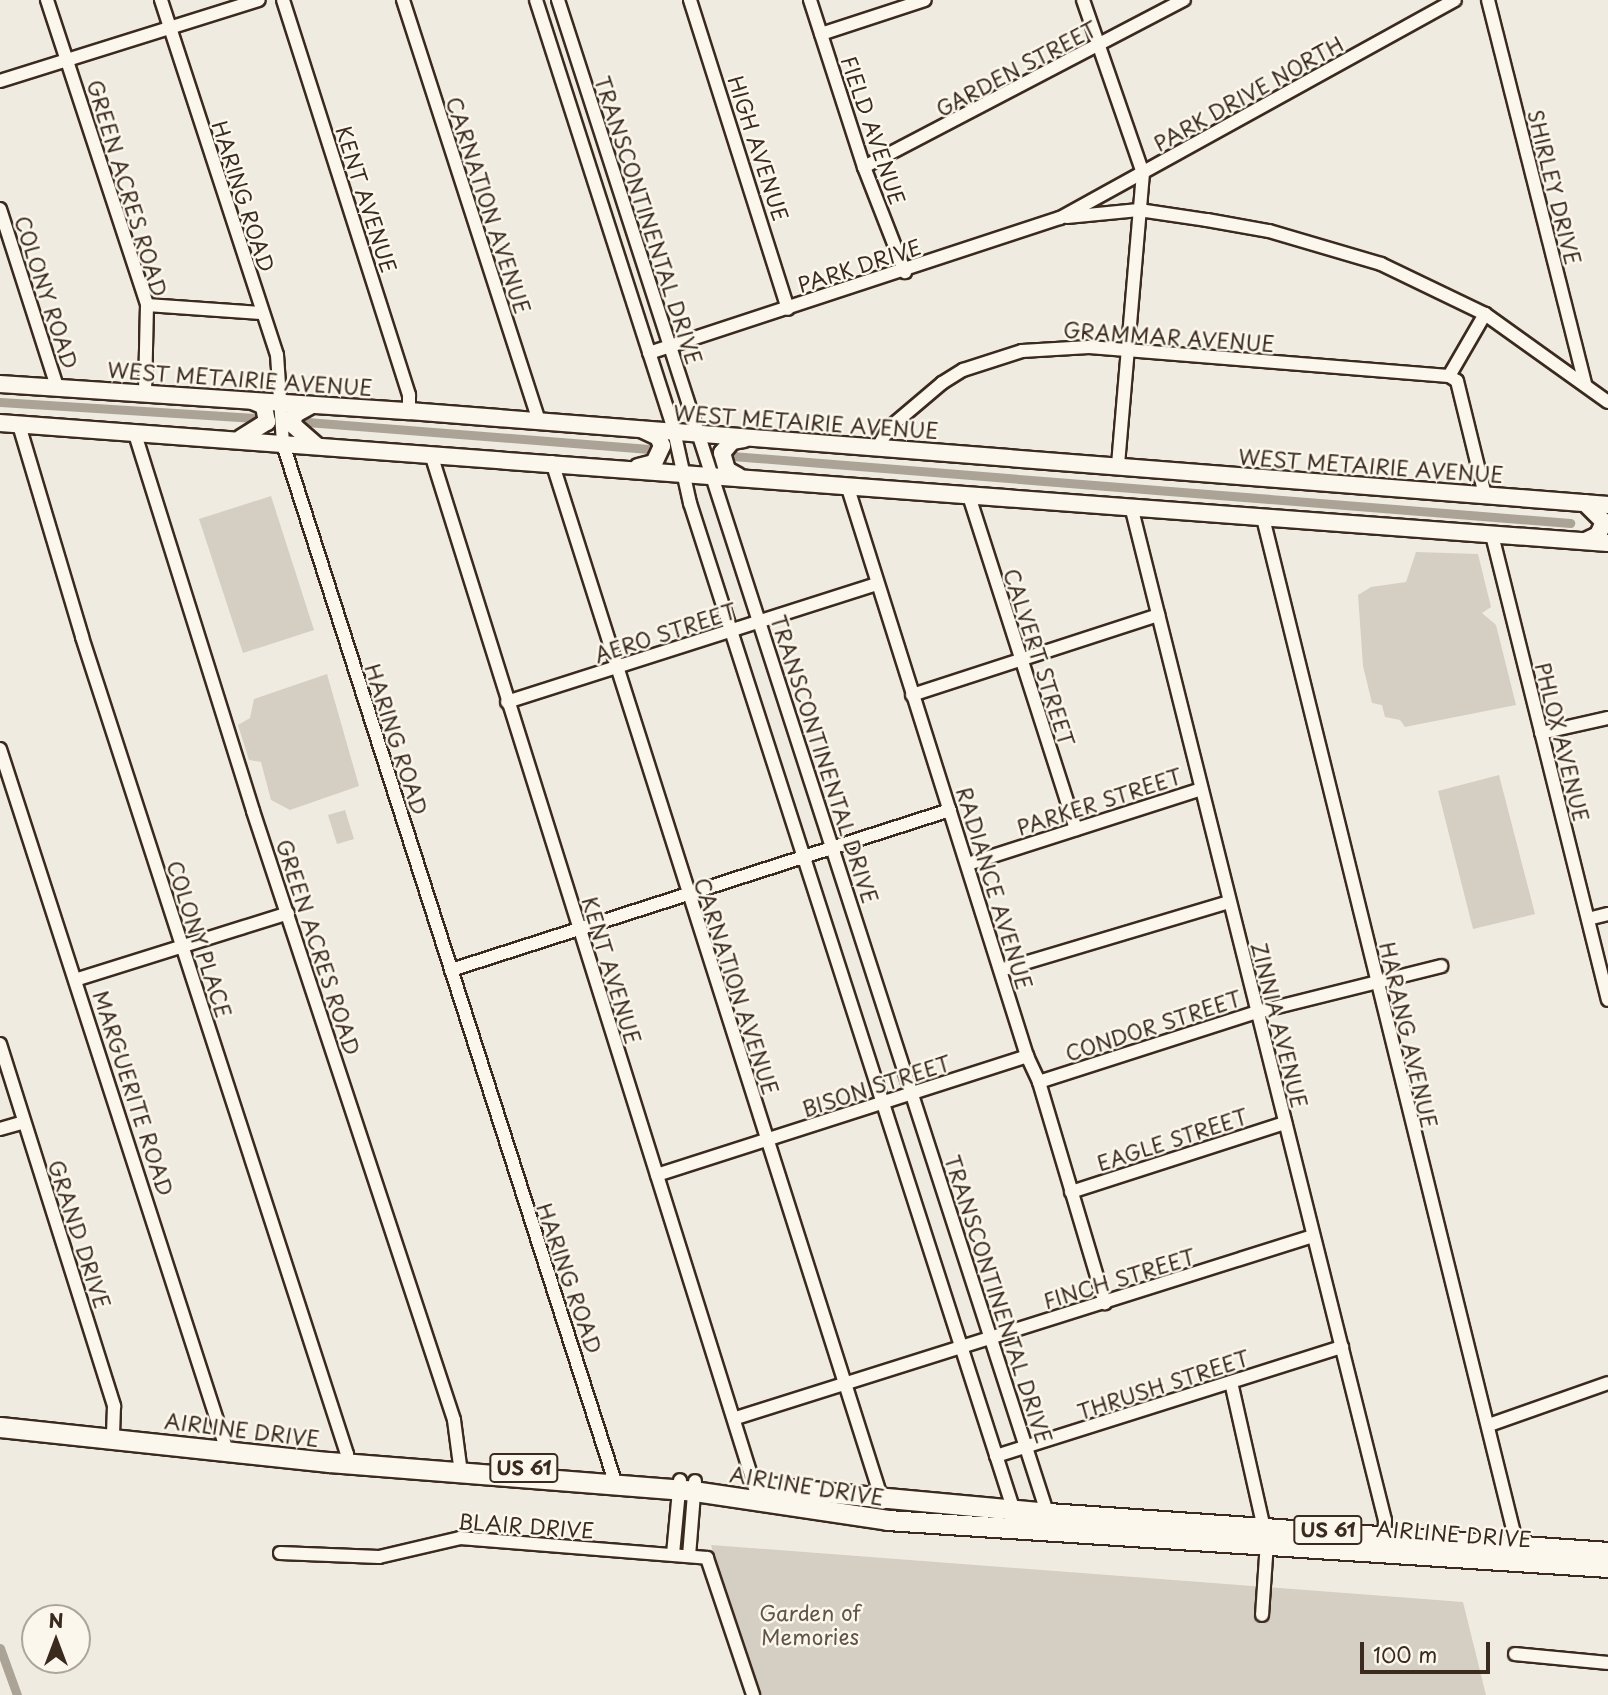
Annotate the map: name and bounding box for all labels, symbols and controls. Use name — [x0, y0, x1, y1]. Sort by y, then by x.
street label: GARDEN STREET — [930, 14, 1102, 122]
street label: PARK DRIVE NORTH — [1148, 30, 1348, 156]
street label: FIELD AVENUE — [837, 53, 911, 207]
street label: TRANSCONTINENTAL DRIVE — [590, 72, 708, 368]
street label: HIGH AVENUE — [724, 72, 794, 224]
street label: GREEN ACRES ROAD — [83, 76, 173, 300]
street label: CARNATION AVENUE — [442, 92, 536, 318]
street label: SHIRLEY DRIVE — [1523, 107, 1587, 267]
street label: HARING ROAD — [207, 116, 281, 276]
street label: KENT AVENUE — [331, 122, 403, 276]
street label: COLONY ROAD — [10, 213, 84, 371]
street label: PARK DRIVE — [794, 233, 924, 297]
street label: GRAMMAR AVENUE — [1063, 316, 1275, 356]
street label: WEST METAIRIE AVENUE — [107, 356, 373, 400]
street label: WEST METAIRIE AVENUE — [673, 399, 939, 443]
street label: WEST METAIRIE AVENUE — [1238, 443, 1504, 487]
street label: CALVERT STREET — [999, 563, 1081, 751]
street label: AERO STREET — [589, 597, 741, 667]
street label: TRANSCONTINENTAL DRIVE — [766, 611, 884, 907]
street label: HARING ROAD — [360, 659, 434, 819]
street label: PHLOX AVENUE — [1531, 659, 1595, 825]
street label: PARKER STREET — [1012, 762, 1186, 840]
street label: RADIANCE AVENUE — [952, 784, 1038, 992]
street label: GREEN ACRES ROAD — [272, 836, 366, 1058]
street label: COLONY PLACE — [163, 857, 237, 1021]
street label: CARNATION AVENUE — [690, 873, 784, 1099]
street label: KENT AVENUE — [578, 893, 646, 1047]
street label: HARANG AVENUE — [1375, 938, 1443, 1132]
street label: ZINNIA AVENUE — [1247, 939, 1313, 1111]
street label: CONDOR STREET — [1061, 984, 1245, 1066]
street label: MARGUERITE ROAD — [89, 987, 179, 1199]
street label: BISON STREET — [798, 1049, 954, 1121]
street label: EAGLE STREET — [1092, 1102, 1252, 1176]
street label: TRANSCONTINENTAL DRIVE — [940, 1151, 1058, 1447]
street label: GRAND DRIVE — [44, 1158, 116, 1310]
street label: HARING ROAD — [532, 1198, 608, 1358]
street label: FINCH STREET — [1041, 1243, 1197, 1313]
street label: THRUSH STREET — [1074, 1344, 1252, 1424]
street label: AIRLINE DRIVE — [163, 1407, 321, 1451]
road number: US 61 — [489, 1452, 559, 1484]
street label: AIRLINE DRIVE — [728, 1460, 886, 1510]
street label: BLAIR DRIVE — [457, 1508, 595, 1542]
road number: US 61 — [1293, 1514, 1363, 1546]
street label: AIRLINE DRIVE — [1376, 1515, 1532, 1551]
park label: Garden of Memories — [760, 1599, 860, 1649]
north arrow — [21, 1604, 91, 1674]
text: N — [48, 1606, 64, 1634]
scale bar — [1363, 1628, 1492, 1672]
text: 100 m — [1373, 1638, 1437, 1670]

